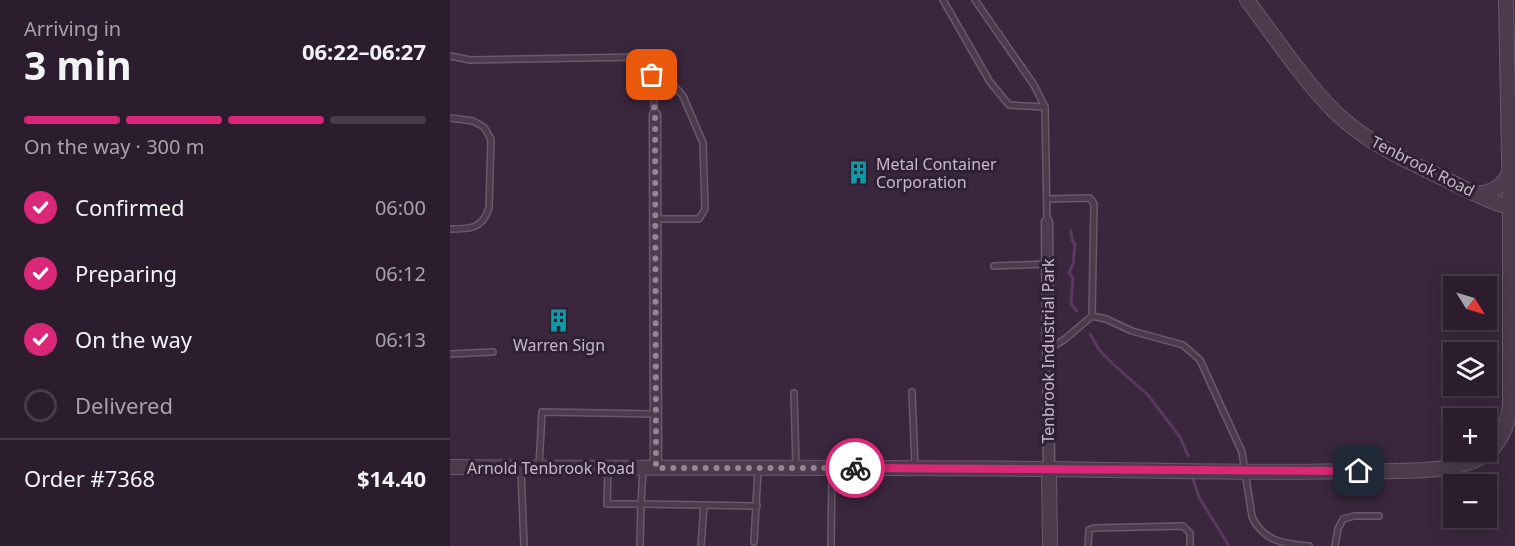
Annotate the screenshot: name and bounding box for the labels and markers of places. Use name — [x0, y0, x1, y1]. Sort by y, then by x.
pin — [626, 49, 677, 100]
place label: Metal Container Corporation — [876, 153, 997, 193]
building icon: Metal Container Corporation — [845, 160, 871, 186]
building icon: Warren Sign — [546, 307, 572, 333]
place label: Warren Sign — [513, 334, 605, 356]
pin — [1333, 445, 1384, 496]

